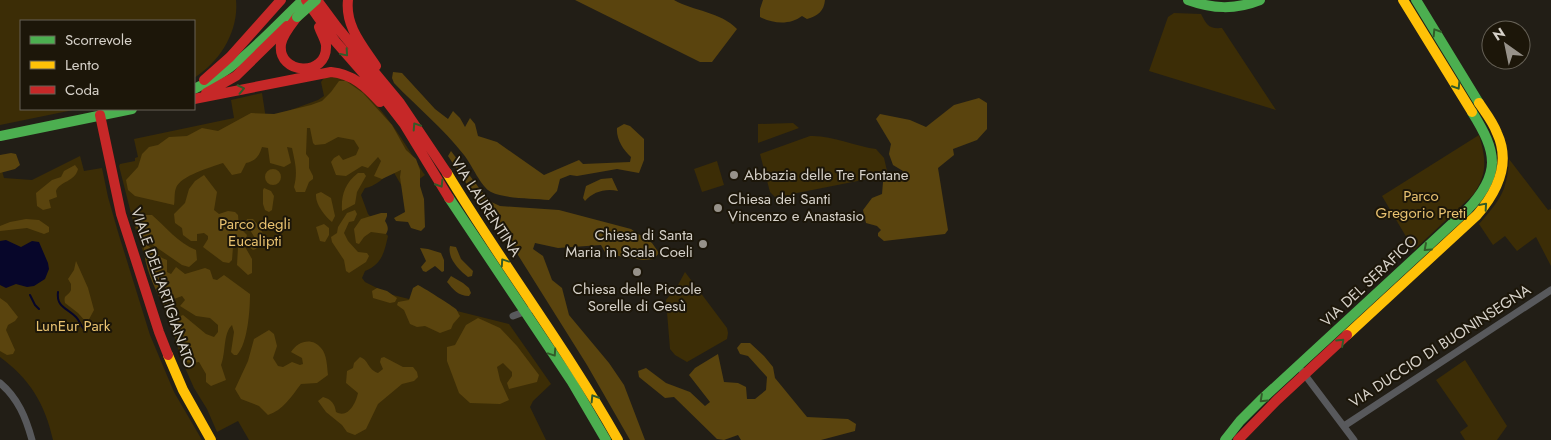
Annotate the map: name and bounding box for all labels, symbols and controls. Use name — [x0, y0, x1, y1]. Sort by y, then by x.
legend — [20, 20, 195, 110]
north arrow — [1481, 20, 1531, 70]
text: N — [1489, 23, 1509, 46]
one-way arrow — [1432, 28, 1442, 37]
text: Scorrevole — [65, 29, 132, 51]
one-way arrow — [340, 48, 349, 57]
text: Lento — [65, 54, 99, 76]
text: Coda — [65, 79, 99, 101]
one-way arrow — [1451, 80, 1460, 89]
one-way arrow — [237, 84, 246, 95]
one-way arrow — [413, 122, 422, 132]
street label: VIA LAURENTINA — [445, 153, 527, 261]
place label: Abbazia delle Tre Fontane — [744, 164, 909, 186]
marker: Abbazia delle Tre Fontane — [728, 169, 740, 181]
one-way arrow — [434, 179, 444, 188]
park label: Parco Gregorio Preti — [1376, 185, 1466, 224]
place label: Chiesa dei Santi Vincenzo e Anastasio — [728, 188, 864, 227]
marker: Chiesa dei Santi Vincenzo e Anastasio — [712, 202, 724, 214]
one-way arrow — [1479, 203, 1487, 212]
street label: VIALE DELL'ARTIGIANATO — [125, 205, 201, 371]
park label: Parco degli Eucalipti — [219, 213, 291, 252]
place label: Chiesa di Santa Maria in Scala Coeli — [565, 224, 693, 263]
street label: VIA DEL SERAFICO — [1316, 230, 1423, 332]
marker: Chiesa di Santa Maria in Scala Coeli — [697, 238, 709, 250]
one-way arrow — [1423, 242, 1432, 251]
one-way arrow — [501, 259, 510, 268]
marker: Chiesa delle Piccole Sorelle di Gesù — [631, 266, 643, 278]
place label: Chiesa delle Piccole Sorelle di Gesù — [573, 278, 702, 317]
street label: VIA DUCCIO DI BUONINSEGNA — [1345, 279, 1535, 413]
park label: LunEur Park — [36, 315, 111, 337]
one-way arrow — [1335, 339, 1344, 348]
one-way arrow — [547, 347, 556, 357]
one-way arrow — [1259, 393, 1268, 402]
one-way arrow — [591, 394, 600, 403]

